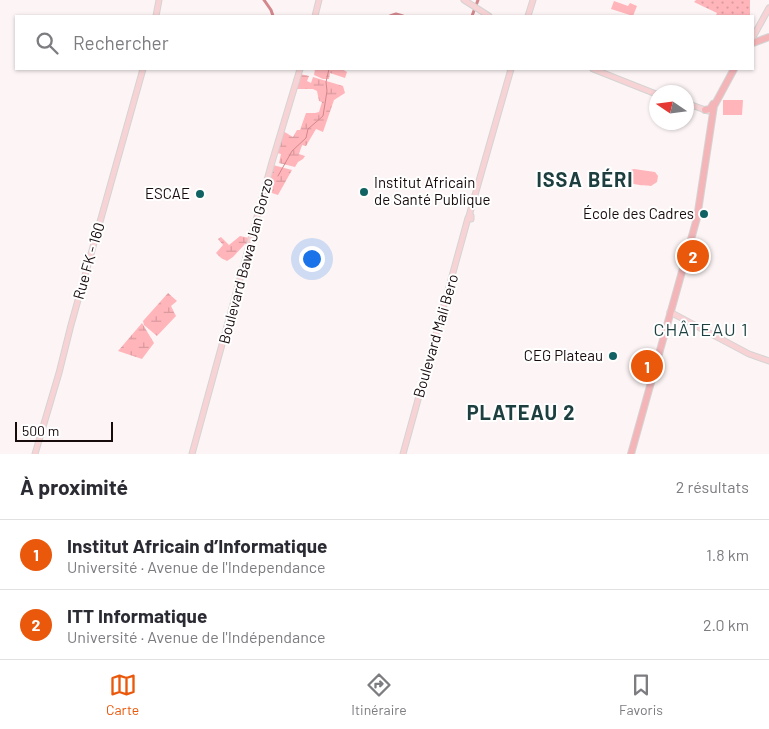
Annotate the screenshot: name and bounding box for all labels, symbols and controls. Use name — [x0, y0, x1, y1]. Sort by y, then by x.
search box — [15, 15, 754, 70]
icon: search — [33, 29, 61, 57]
text: Rechercher — [73, 31, 169, 54]
north arrow — [649, 85, 694, 130]
district label: ISSA BÉRI — [536, 167, 634, 191]
place label: Institut Africain de Santé Publique — [374, 173, 491, 208]
street label: Boulevard Bawa Jan Gorzo — [214, 176, 276, 346]
place label: ESCAE — [145, 184, 190, 202]
marker: Institut Africain de Santé Publique — [358, 186, 370, 198]
marker: ESCAE — [194, 188, 206, 200]
place label: École des Cadres — [583, 204, 694, 222]
marker: École des Cadres — [698, 208, 710, 220]
street label: Rue FK - 160 — [68, 220, 108, 301]
pin: 2 — [677, 237, 709, 275]
your location — [299, 246, 325, 272]
street label: Boulevard Mali Bero — [409, 272, 461, 400]
district label: CHÂTEAU 1 — [653, 318, 749, 340]
place label: CEG Plateau — [524, 346, 603, 364]
pin: 1 — [631, 347, 663, 385]
marker: CEG Plateau — [607, 350, 619, 362]
district label: PLATEAU 2 — [467, 400, 575, 424]
scale bar — [15, 419, 112, 442]
text: 500 m — [22, 422, 59, 439]
text: À proximité — [20, 474, 128, 499]
text: 2 résultats — [676, 477, 749, 496]
text: Institut Africain d’Informatique — [67, 534, 327, 557]
text: 1 — [33, 545, 39, 564]
text: 1.8 km — [706, 545, 749, 564]
text: Université · Avenue de l'Independance — [67, 557, 326, 576]
text: ITT Informatique — [67, 604, 207, 627]
text: 2 — [32, 615, 40, 634]
text: 2.0 km — [703, 615, 749, 634]
text: Université · Avenue de l'Indépendance — [67, 627, 326, 646]
tab: Carte — [106, 671, 139, 718]
tab: Itinéraire — [351, 671, 407, 718]
tab: Favoris — [619, 671, 663, 718]

